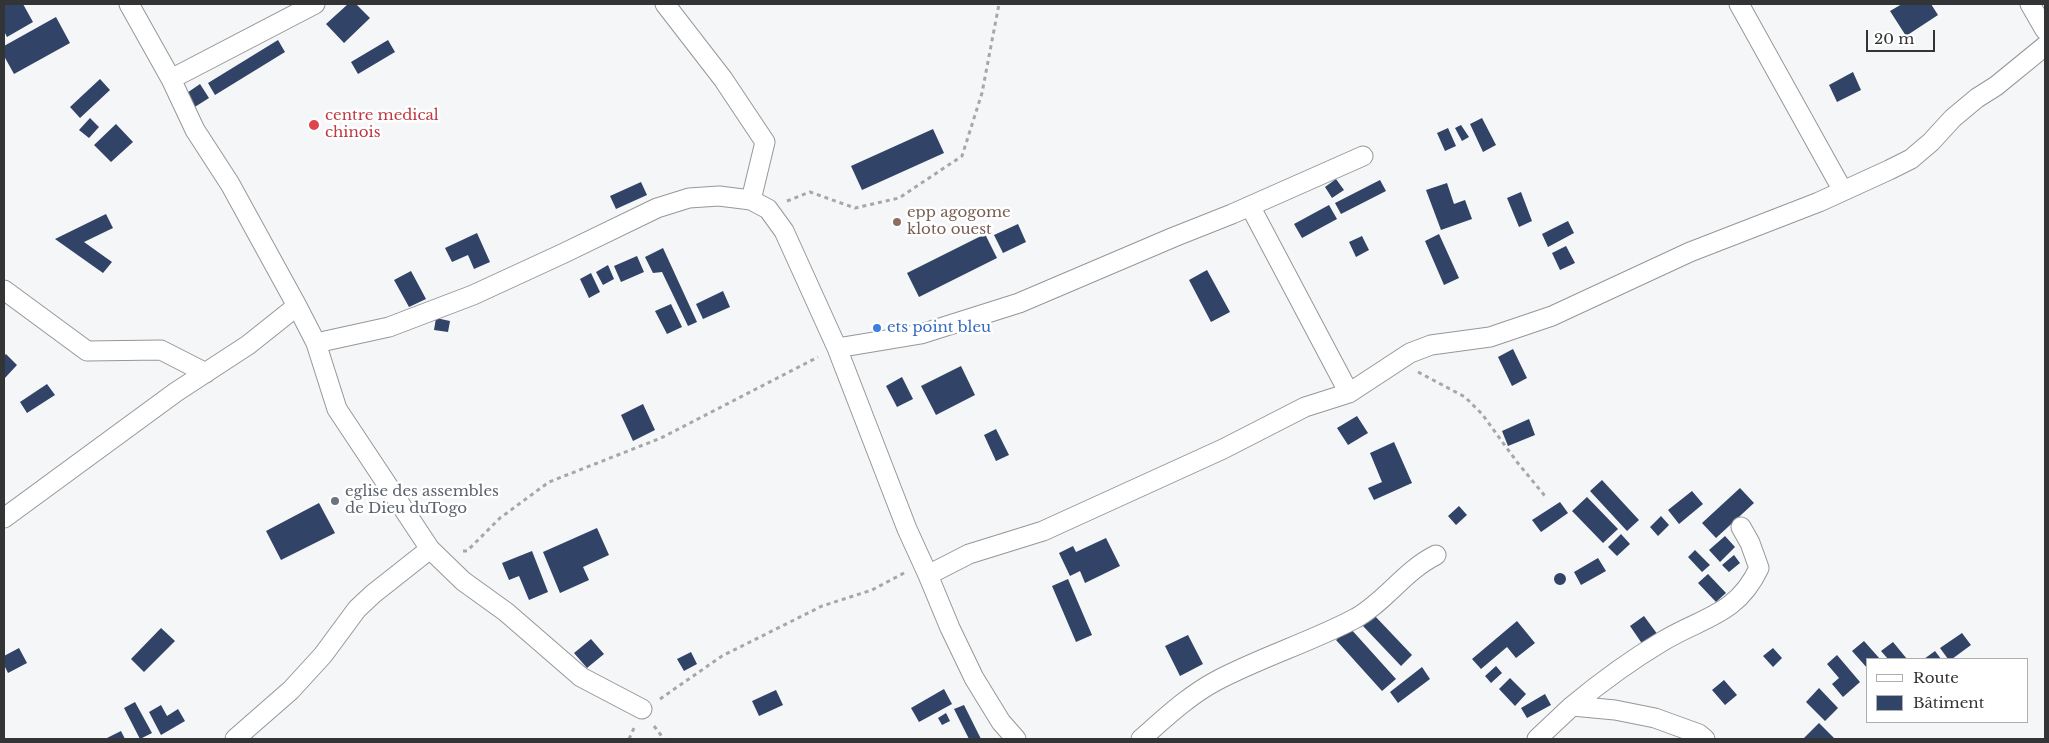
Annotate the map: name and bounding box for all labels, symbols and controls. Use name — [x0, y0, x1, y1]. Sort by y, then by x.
scale bar — [1869, 20, 1938, 52]
text: 20 m — [1874, 29, 1914, 48]
place label: centre medical chinois — [325, 107, 439, 142]
marker: centre medical chinois — [307, 118, 321, 132]
place label: epp agogome kloto ouest — [907, 204, 1011, 239]
marker: epp agogome kloto ouest — [891, 216, 903, 228]
place label: ets point bleu — [887, 319, 991, 337]
marker: ets point bleu — [871, 322, 883, 334]
place label: eglise des assembles de Dieu duTogo — [345, 483, 499, 518]
marker: eglise des assembles de Dieu duTogo — [329, 495, 341, 507]
legend — [1866, 658, 2029, 723]
text: Route — [1913, 668, 1959, 687]
text: Bâtiment — [1913, 693, 1984, 712]

